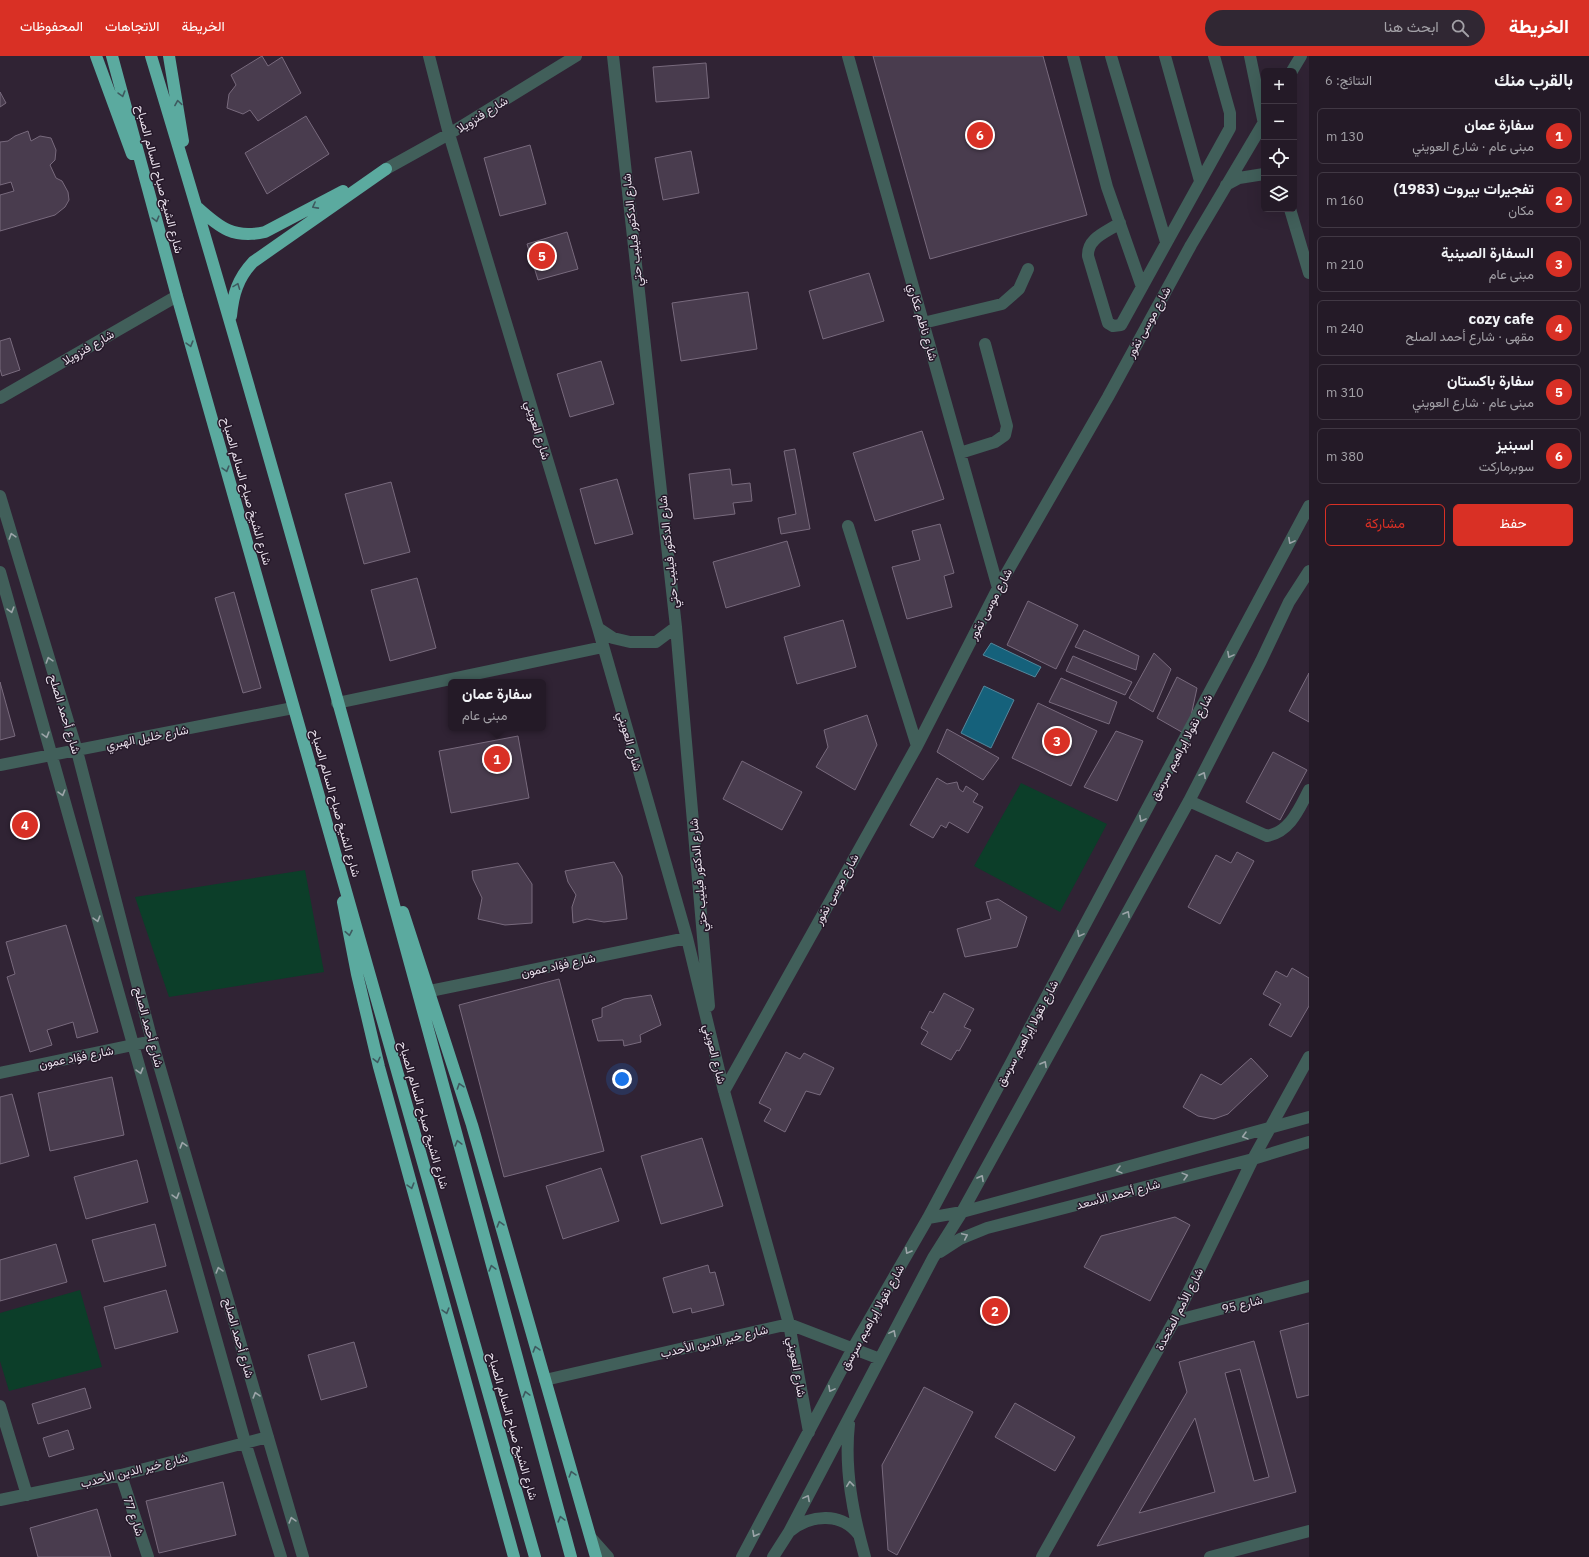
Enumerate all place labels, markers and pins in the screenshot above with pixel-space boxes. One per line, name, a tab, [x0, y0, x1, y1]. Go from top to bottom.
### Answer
pin: 6	[967, 120, 993, 150]
pin: 5	[529, 241, 555, 271]
pin: 3	[1044, 726, 1070, 756]
pin: 1	[484, 744, 510, 774]
pin: 4	[12, 810, 38, 840]
pin: 2	[982, 1296, 1008, 1326]

